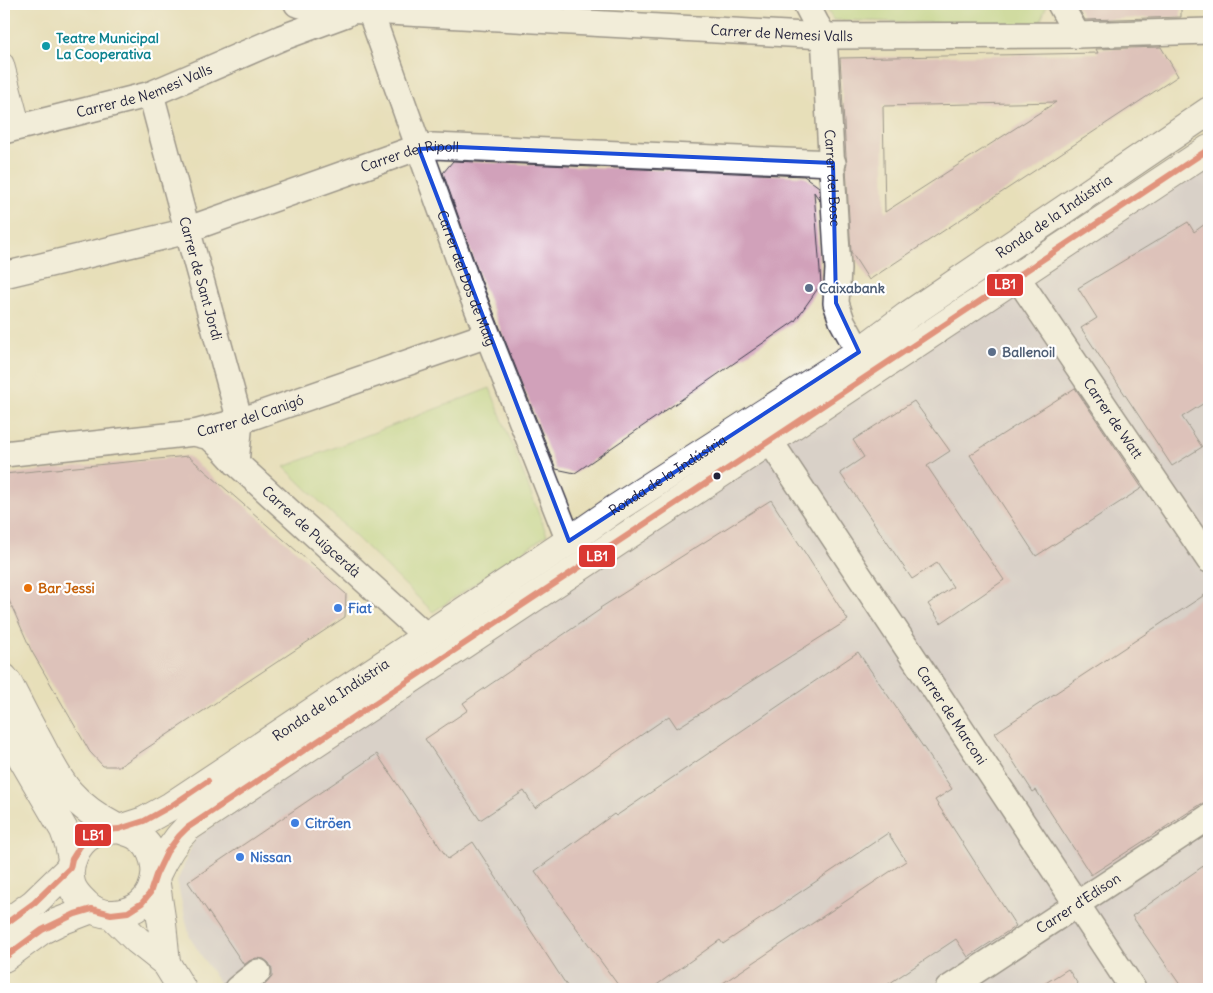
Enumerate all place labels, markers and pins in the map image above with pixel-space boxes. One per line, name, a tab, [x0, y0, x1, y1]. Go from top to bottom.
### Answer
place label: Teatre Municipal La Cooperativa	[56, 29, 159, 63]
marker: Teatre Municipal La Cooperativa	[40, 40, 52, 52]
place label: Caixabank	[819, 279, 885, 297]
marker: Caixabank	[803, 282, 815, 294]
place label: Ballenoil	[1002, 343, 1055, 361]
marker: Ballenoil	[986, 346, 998, 358]
unlabelled marker	[712, 471, 722, 481]
place label: Bar Jessi	[38, 579, 95, 597]
marker: Bar Jessi	[22, 582, 34, 594]
place label: Fiat	[348, 599, 372, 617]
marker: Fiat	[332, 602, 344, 614]
place label: Citröen	[305, 814, 351, 832]
marker: Citröen	[289, 817, 301, 829]
place label: Nissan	[250, 848, 292, 866]
marker: Nissan	[234, 851, 246, 863]

